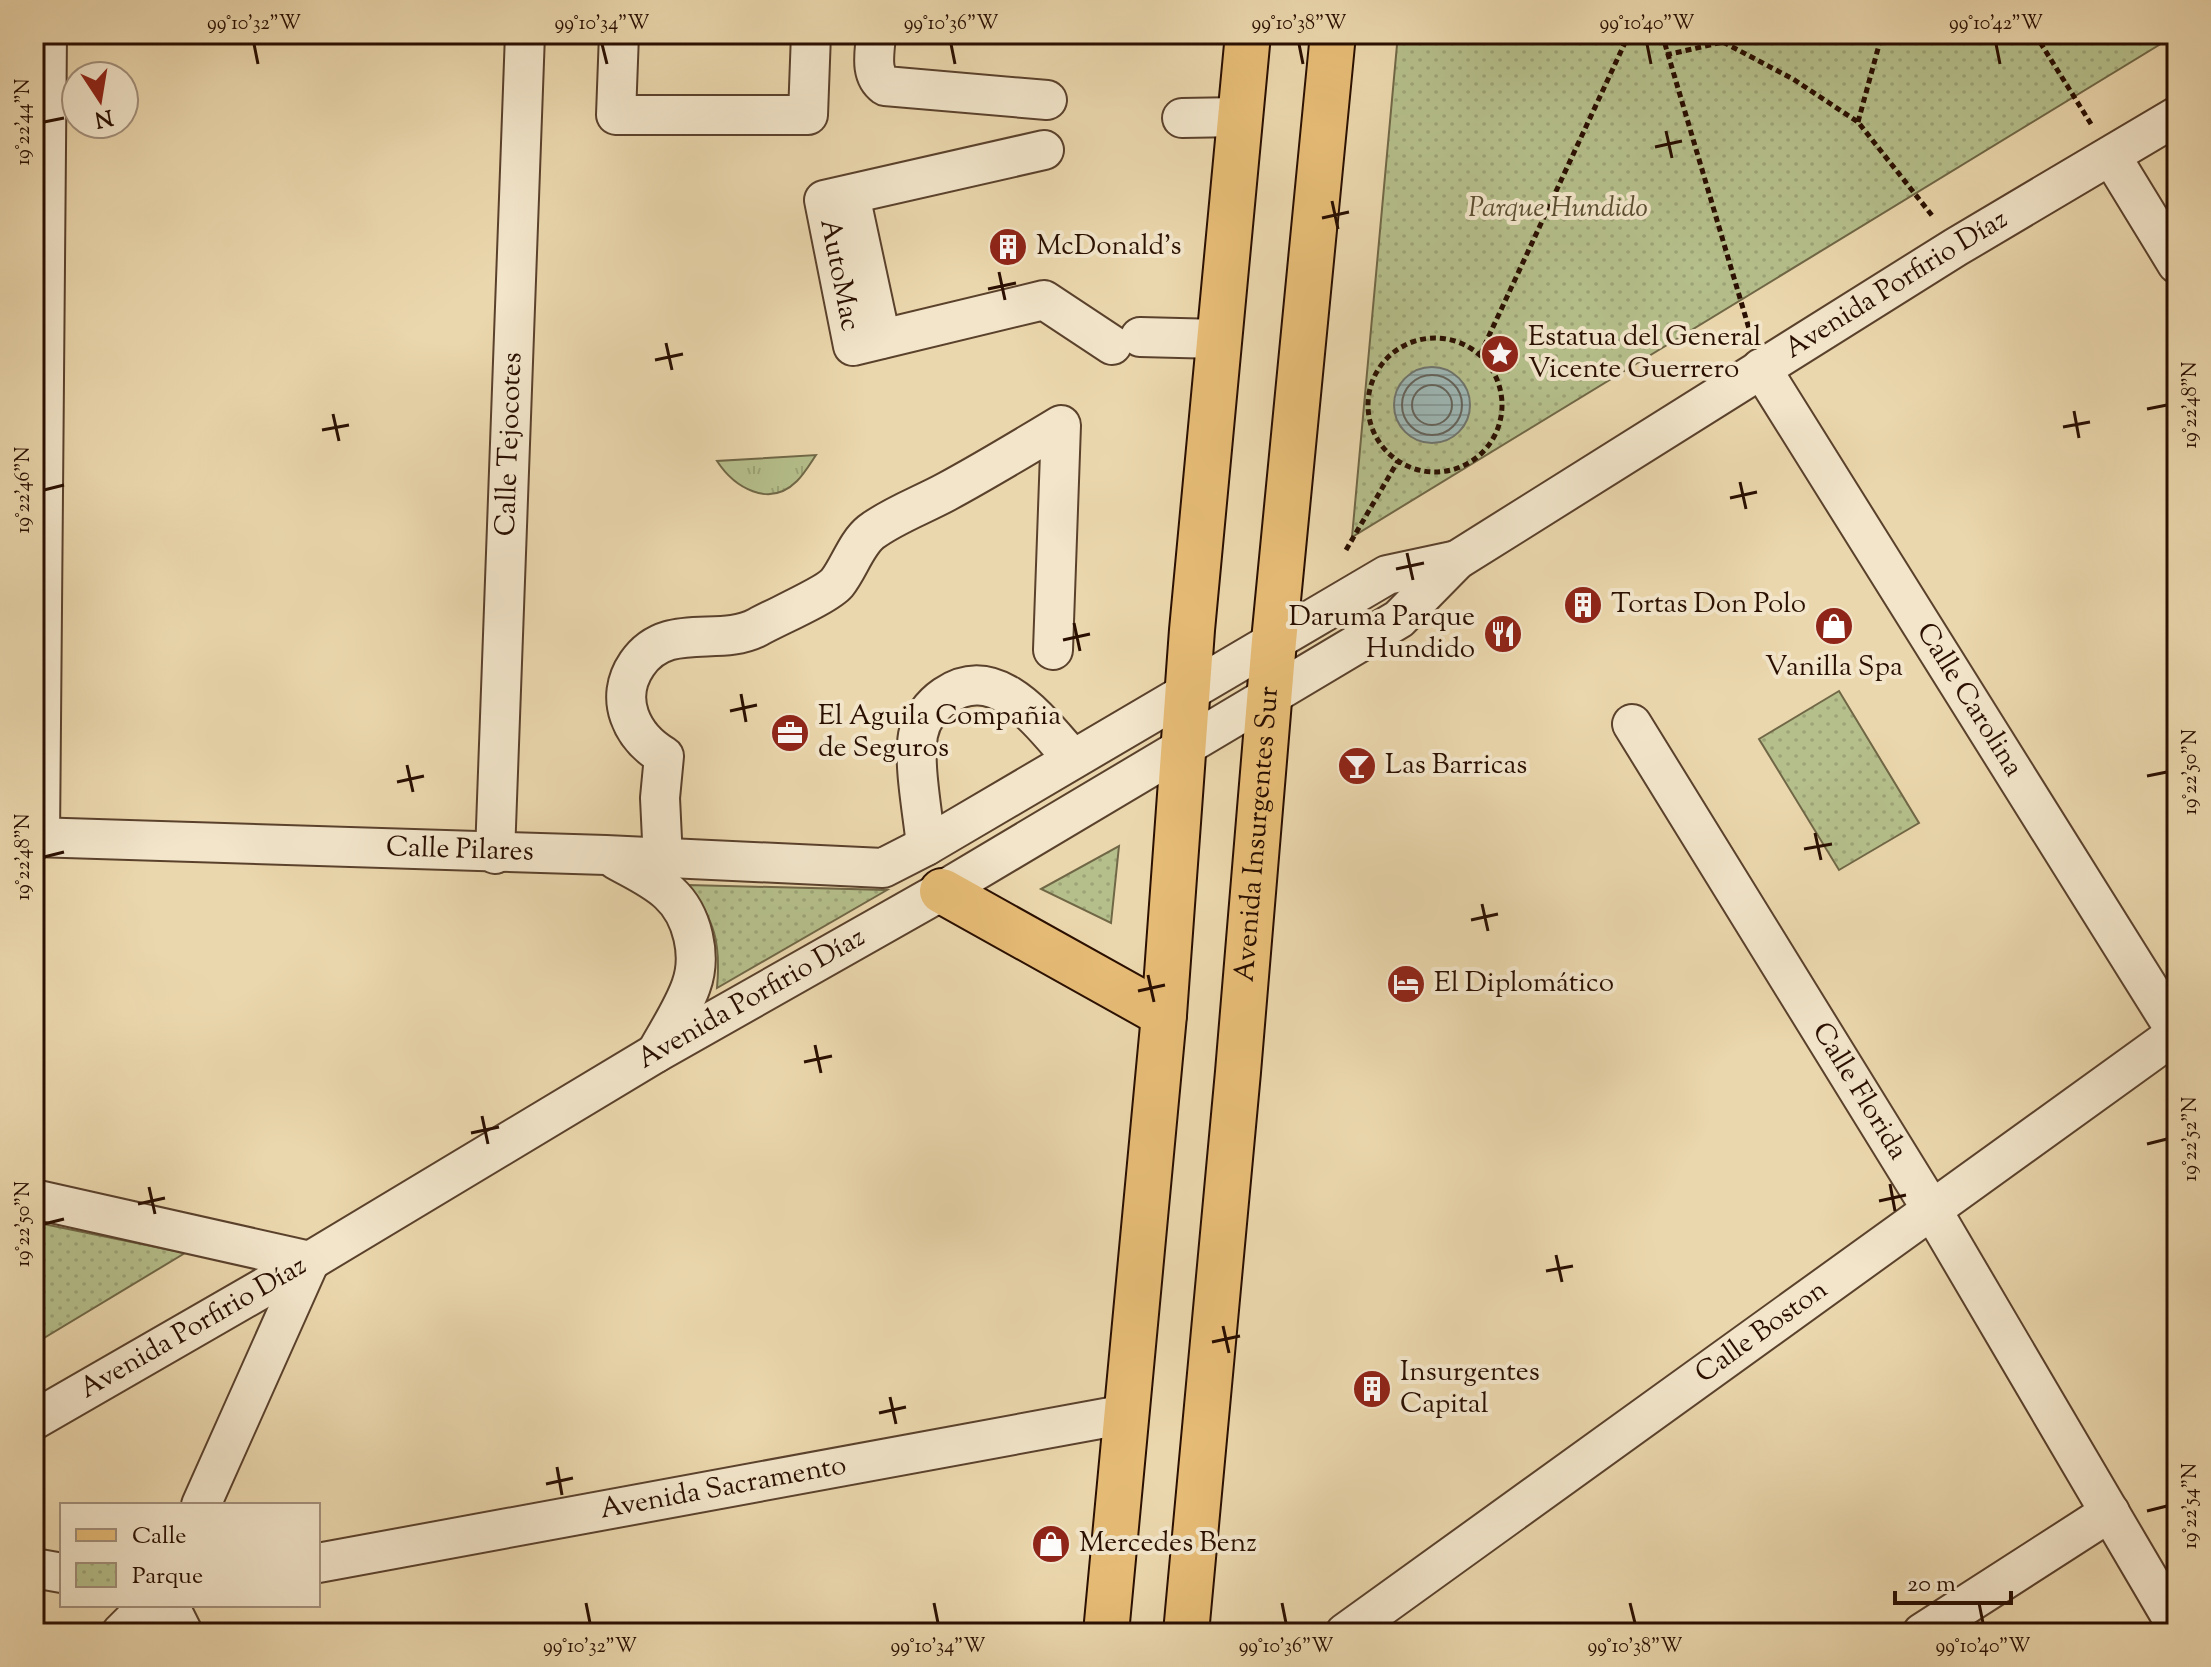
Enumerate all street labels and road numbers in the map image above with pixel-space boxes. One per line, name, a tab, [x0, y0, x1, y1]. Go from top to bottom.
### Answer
street label: Avenida Porfirio Díaz	[1777, 200, 2016, 369]
street label: AutoMac	[808, 215, 870, 334]
street label: Calle Tejocotes	[487, 351, 533, 537]
street label: Calle Carolina	[1905, 615, 2032, 785]
street label: Avenida Insurgentes Sur	[1226, 684, 1290, 984]
street label: Calle Pilares	[385, 828, 534, 873]
street label: Avenida Porfirio Díaz	[630, 918, 873, 1080]
street label: Calle Florida	[1801, 1015, 1917, 1168]
street label: Avenida Porfirio Díaz	[72, 1247, 314, 1409]
street label: Calle Boston	[1687, 1271, 1836, 1394]
street label: Avenida Sacramento	[597, 1446, 850, 1531]

